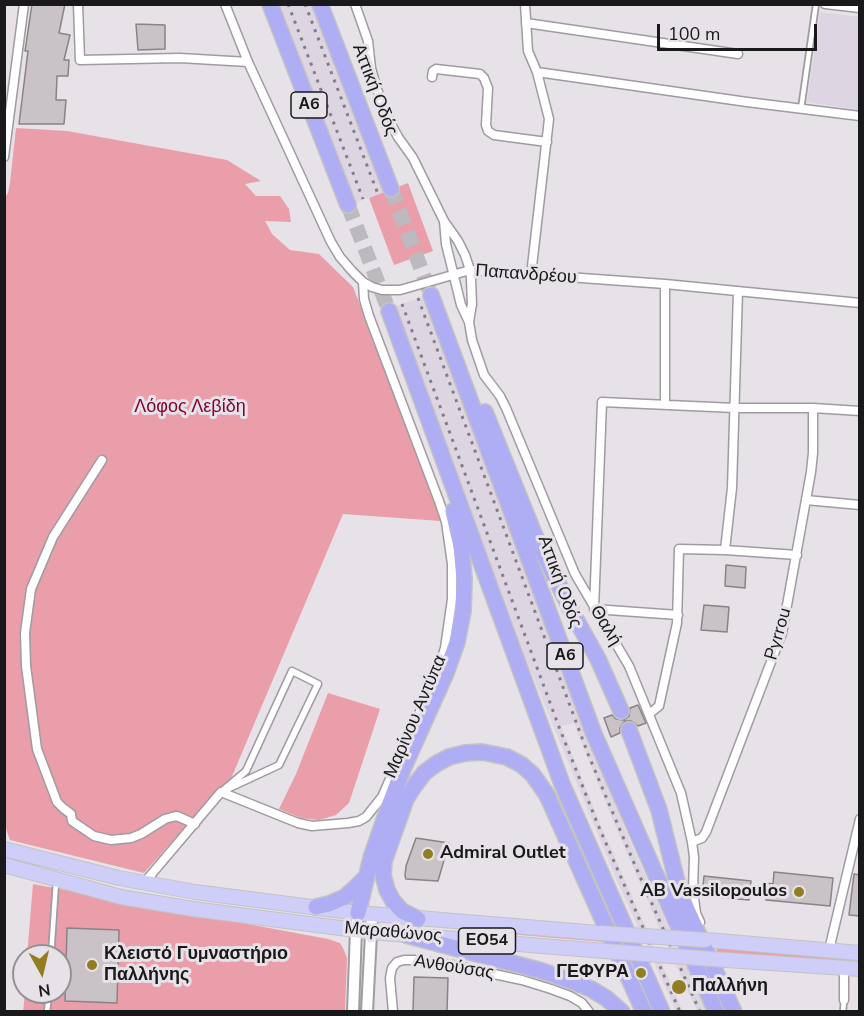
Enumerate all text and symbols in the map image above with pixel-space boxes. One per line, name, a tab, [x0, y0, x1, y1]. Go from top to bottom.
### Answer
scale bar	[660, 12, 820, 50]
text: 100 m	[668, 22, 720, 46]
street label: Αττική Οδός	[347, 41, 401, 139]
road number: Α6	[291, 92, 327, 118]
street label: Παπανδρέου	[475, 261, 577, 289]
park label: Λόφος Λεβίδη	[134, 397, 246, 419]
street label: Αττική Οδός	[532, 533, 586, 631]
street label: Θαλή	[585, 602, 625, 650]
street label: Pyrrou	[761, 605, 797, 663]
road number: Α6	[547, 643, 583, 669]
street label: Μαρίνου Αντύπα	[380, 652, 452, 782]
place label: Admiral Outlet	[440, 843, 566, 865]
marker: Admiral Outlet	[421, 847, 435, 861]
place label: AB Vassilopoulos	[640, 881, 787, 903]
marker: AB Vassilopoulos	[792, 885, 806, 899]
street label: Μαραθώνος	[343, 918, 443, 948]
road number: ΕΟ54	[458, 928, 516, 954]
north arrow	[12, 944, 72, 1004]
place label: Κλειστό Γυμναστήριο Παλλήνης	[104, 944, 288, 986]
street label: Ανθούσας	[412, 951, 496, 985]
marker: Κλειστό Γυμναστήριο Παλλήνης	[85, 958, 99, 972]
place label: ΓΕΦΥΡΑ	[556, 962, 629, 984]
marker: ΓΕΦΥΡΑ	[634, 966, 648, 980]
place label: Παλλήνη	[692, 976, 768, 998]
text: N	[37, 978, 52, 1002]
marker: Παλλήνη	[670, 978, 688, 996]

